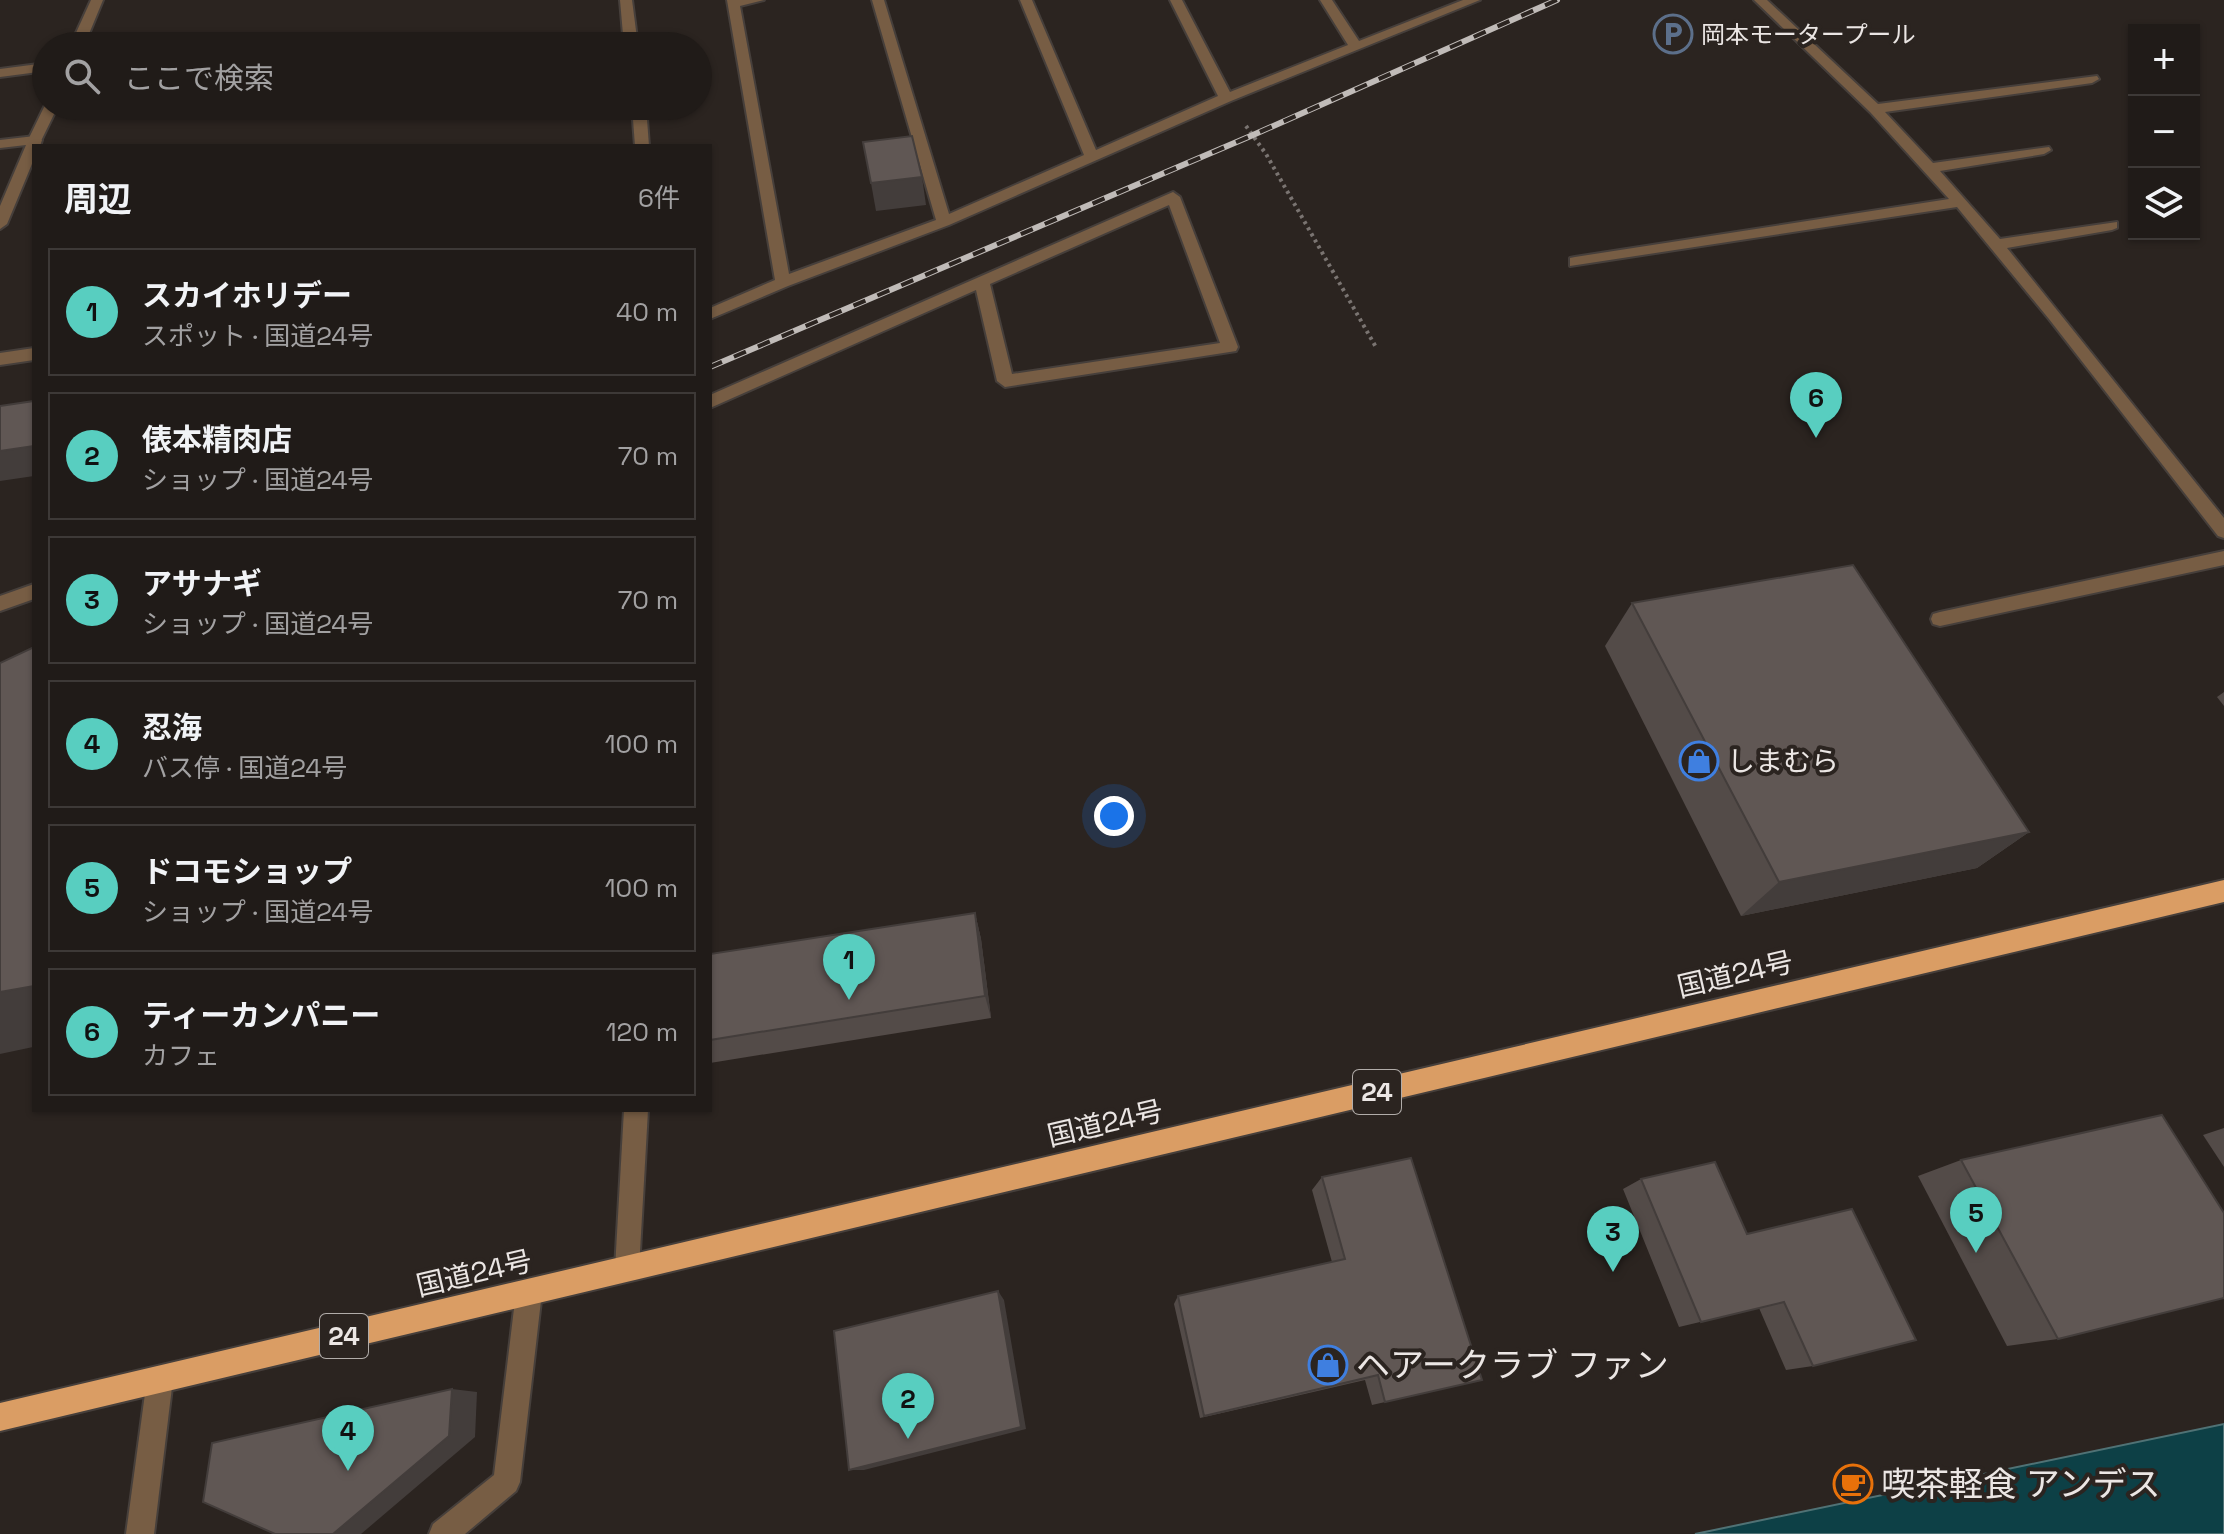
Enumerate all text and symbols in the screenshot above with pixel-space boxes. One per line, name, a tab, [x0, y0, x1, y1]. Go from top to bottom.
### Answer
parking icon: 岡本モータープール	[1652, 13, 1694, 55]
place label: 岡本モータープール	[1701, 19, 1916, 50]
map controls	[2128, 24, 2200, 240]
button: +	[2128, 24, 2200, 96]
search box	[32, 32, 712, 120]
icon: search	[60, 54, 104, 98]
text: ここで検索	[124, 59, 274, 98]
button: −	[2128, 96, 2200, 168]
button: layers	[2128, 168, 2200, 240]
text: 周辺	[64, 178, 132, 221]
text: 6件	[638, 181, 680, 215]
text: スカイホリデー	[142, 276, 352, 315]
text: 1	[86, 295, 98, 329]
text: 40 m	[616, 295, 678, 329]
text: スポット · 国道24号	[142, 319, 373, 353]
pin: 6	[1790, 372, 1842, 438]
text: 俵本精肉店	[142, 420, 292, 459]
text: 2	[84, 439, 100, 473]
text: 70 m	[618, 439, 678, 473]
text: ショップ · 国道24号	[142, 463, 373, 497]
text: アサナギ	[142, 564, 262, 603]
text: 3	[84, 583, 100, 617]
text: 70 m	[618, 583, 678, 617]
text: ショップ · 国道24号	[142, 607, 373, 641]
text: 忍海	[142, 708, 202, 747]
text: 4	[84, 727, 100, 761]
text: 100 m	[605, 727, 678, 761]
shop icon: しまむら	[1678, 740, 1720, 782]
place label: しまむら	[1727, 743, 1839, 779]
text: バス停 · 国道24号	[142, 751, 347, 785]
your location	[1094, 796, 1134, 836]
text: ドコモショップ	[142, 852, 352, 891]
text: 5	[84, 871, 100, 905]
text: 100 m	[605, 871, 678, 905]
text: ショップ · 国道24号	[142, 895, 373, 929]
pin: 1	[823, 934, 875, 1000]
street label: 国道24号	[1674, 943, 1796, 1005]
text: ティーカンパニー	[142, 996, 380, 1035]
text: 6	[84, 1015, 100, 1049]
text: 120 m	[606, 1015, 678, 1049]
text: カフェ	[142, 1039, 220, 1073]
road number: 24	[1353, 1070, 1401, 1114]
street label: 国道24号	[1044, 1092, 1166, 1154]
pin: 5	[1950, 1187, 2002, 1253]
pin: 3	[1587, 1206, 1639, 1272]
street label: 国道24号	[413, 1242, 535, 1304]
road number: 24	[320, 1314, 368, 1358]
shop icon: ヘアークラブ ファン	[1307, 1344, 1349, 1386]
place label: ヘアークラブ ファン	[1356, 1344, 1669, 1387]
pin: 2	[882, 1373, 934, 1439]
pin: 4	[322, 1405, 374, 1471]
cafe icon: 喫茶軽食 アンデス	[1832, 1463, 1874, 1505]
place label: 喫茶軽食 アンデス	[1881, 1463, 2160, 1506]

